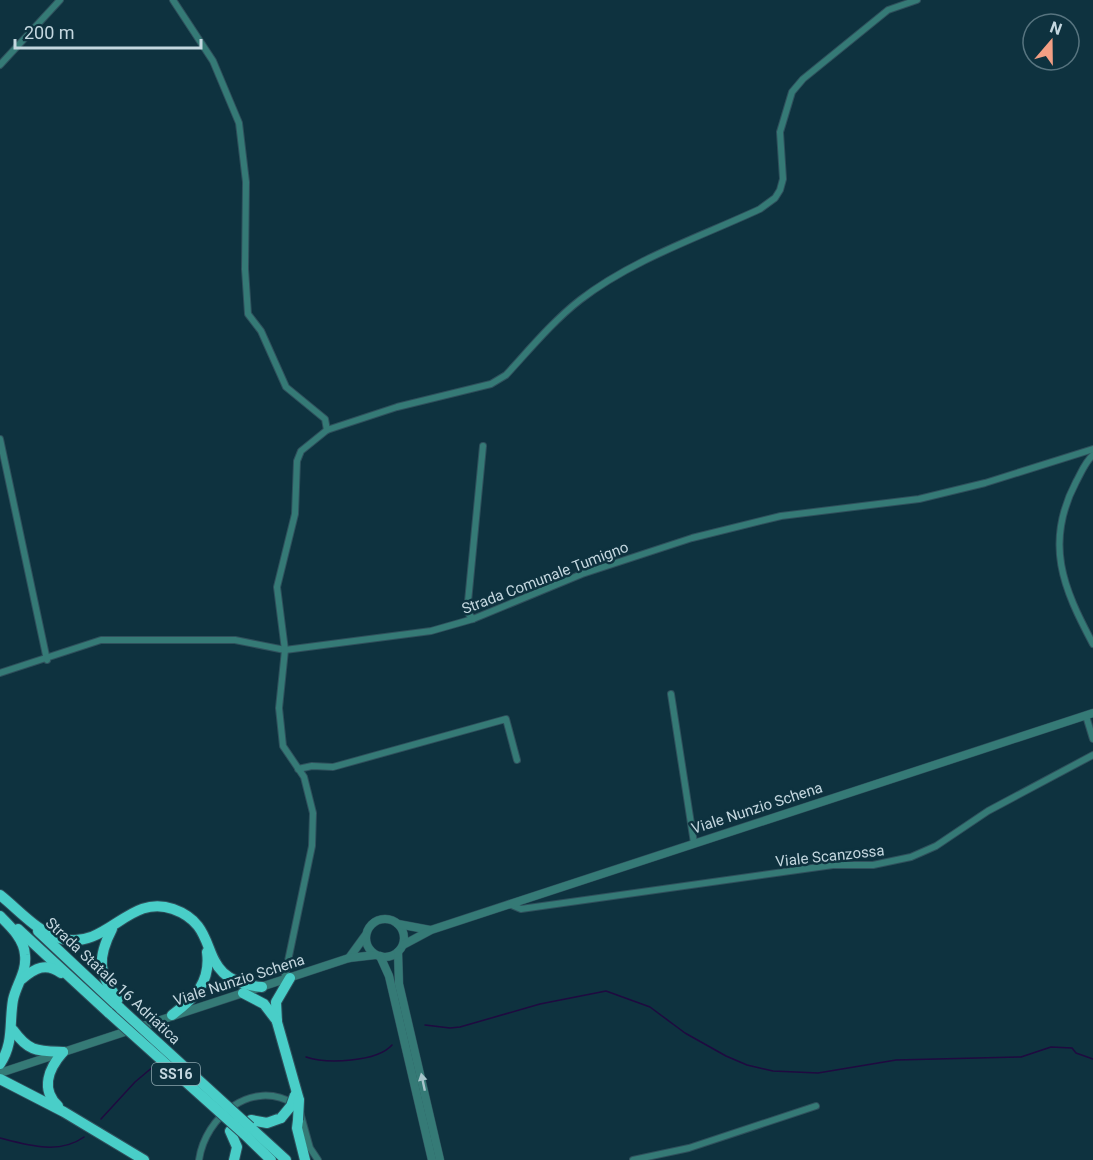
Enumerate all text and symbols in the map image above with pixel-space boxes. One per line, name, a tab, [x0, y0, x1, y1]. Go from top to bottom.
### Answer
scale bar	[15, 12, 201, 50]
north arrow	[1021, 12, 1081, 72]
text: N	[1047, 18, 1065, 39]
text: 200 m	[24, 22, 75, 43]
street label: Strada Comunale Tumigno	[459, 538, 631, 618]
street label: Viale Nunzio Schena	[689, 778, 825, 838]
street label: Viale Scanzossa	[775, 841, 885, 871]
street label: Strada Statale 16 Adriatica	[42, 914, 184, 1048]
street label: Viale Nunzio Schena	[171, 950, 307, 1010]
road number: SS16	[152, 1063, 200, 1085]
one-way arrow	[418, 1072, 427, 1091]

